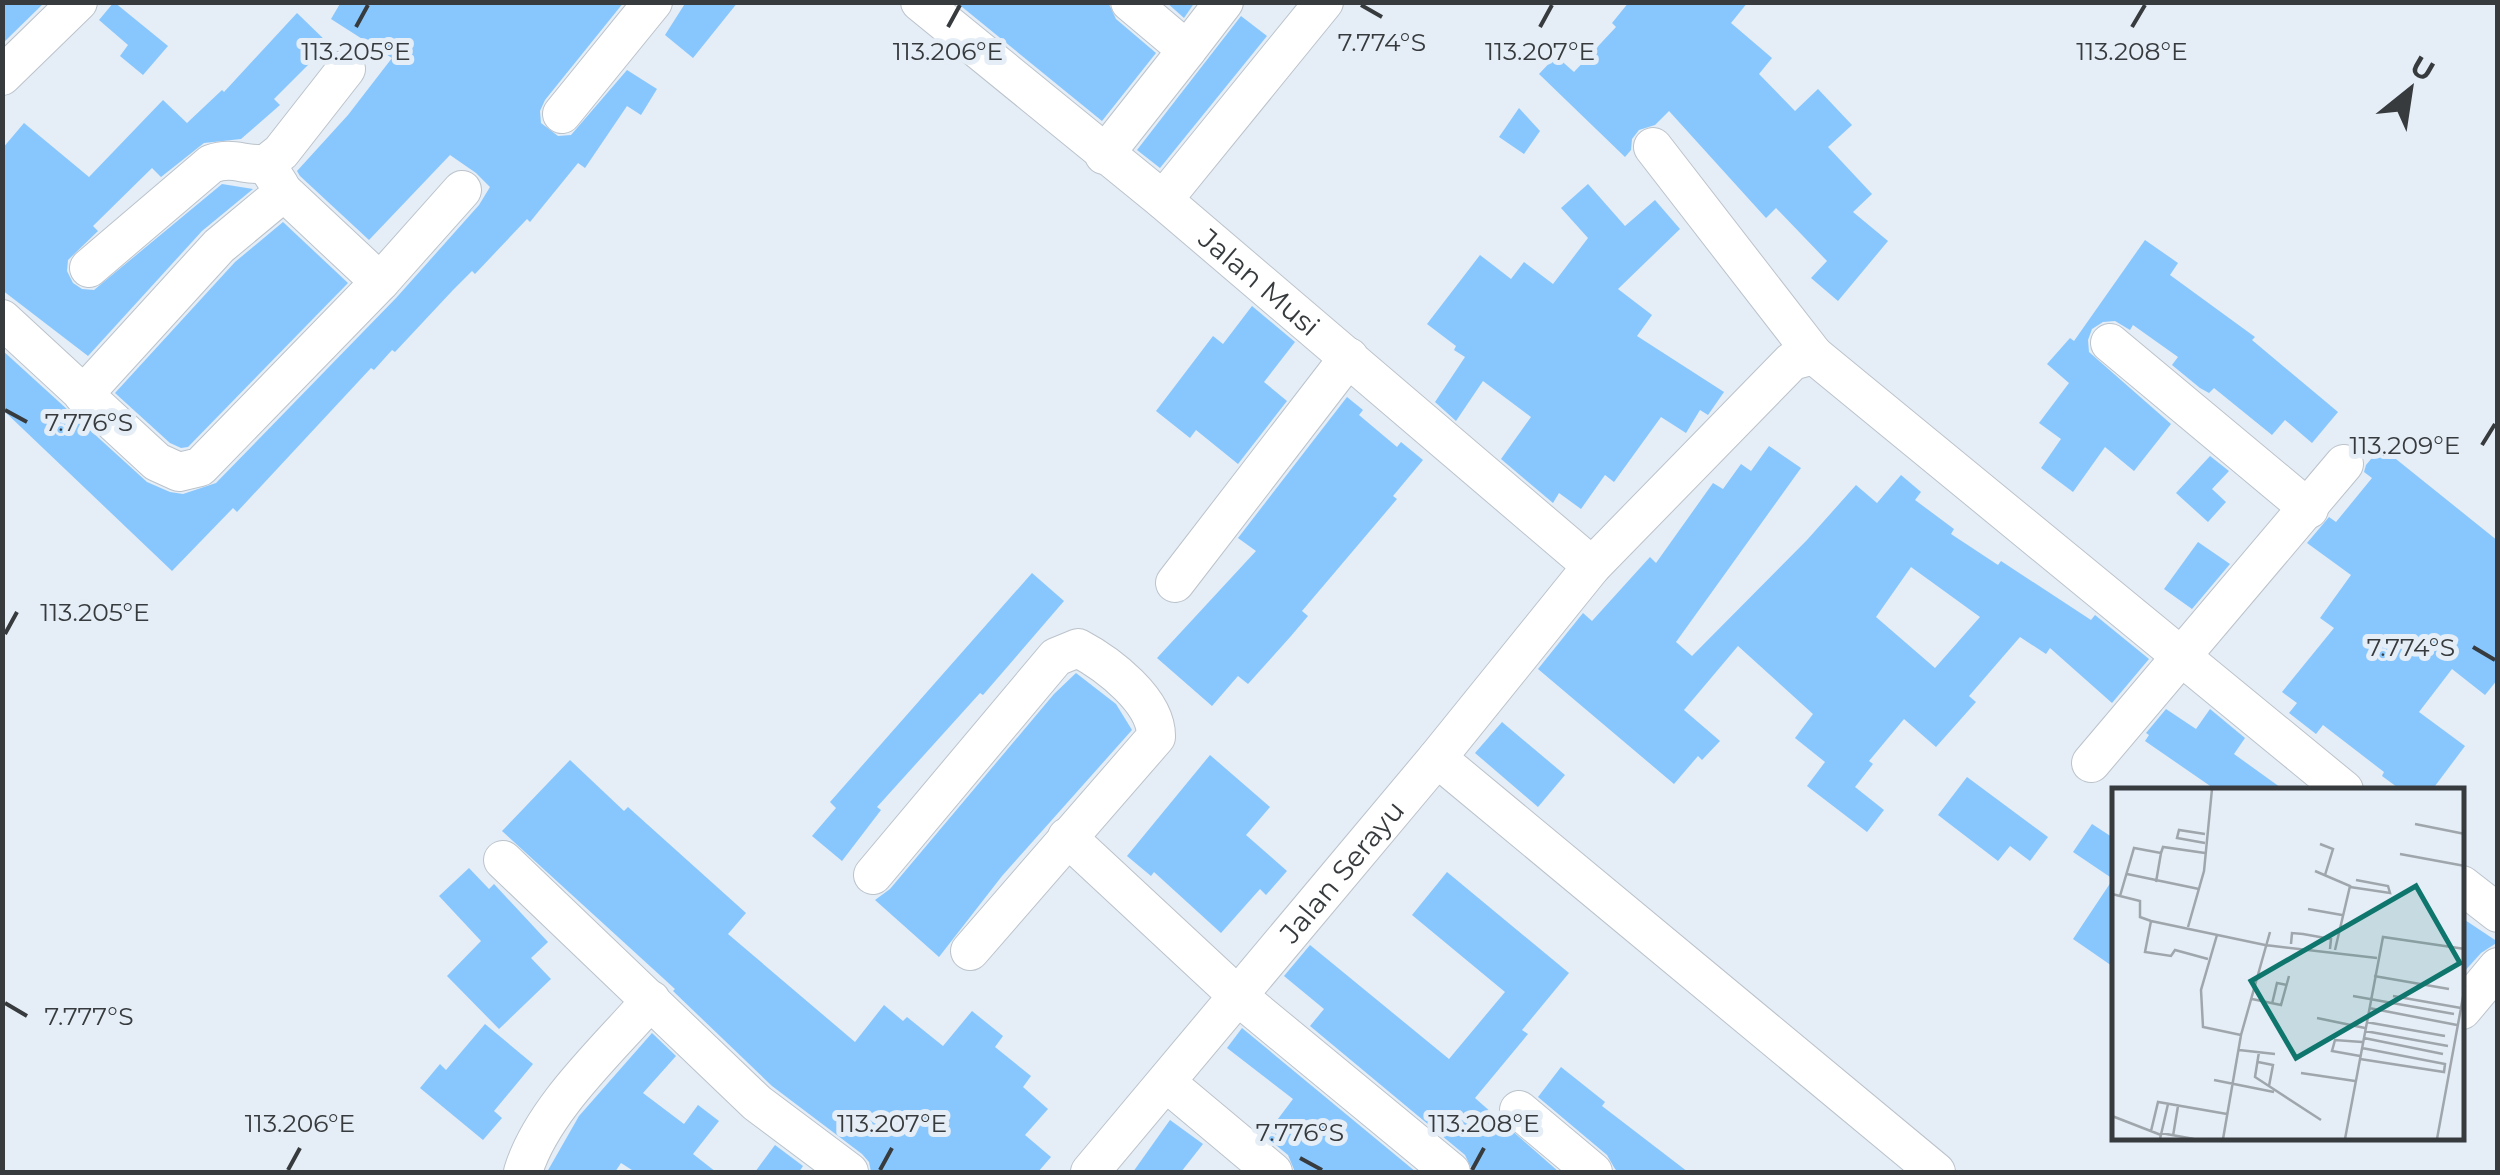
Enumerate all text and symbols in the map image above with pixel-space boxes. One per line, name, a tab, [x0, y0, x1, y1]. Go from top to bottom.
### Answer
text: 7.774°S	[1338, 27, 1426, 57]
text: 113.205°E	[301, 36, 411, 66]
text: 113.206°E	[893, 36, 1003, 66]
text: 113.207°E	[1485, 36, 1595, 66]
text: 113.208°E	[2076, 36, 2188, 66]
north arrow	[2360, 40, 2460, 140]
text: U	[2404, 48, 2441, 89]
street label: Jalan Musi	[1191, 221, 1326, 343]
text: 7.776°S	[45, 407, 133, 437]
text: 113.209°E	[2350, 430, 2460, 460]
text: 113.205°E	[40, 597, 150, 627]
text: 7.774°S	[2367, 632, 2455, 662]
inset map	[2112, 788, 2465, 1140]
street label: Jalan Serayu	[1272, 794, 1411, 950]
text: 7.777°S	[44, 1001, 134, 1031]
text: 113.206°E	[245, 1108, 355, 1138]
text: 113.207°E	[837, 1108, 947, 1138]
text: 113.208°E	[1428, 1108, 1540, 1138]
text: 7.776°S	[1256, 1117, 1344, 1147]

